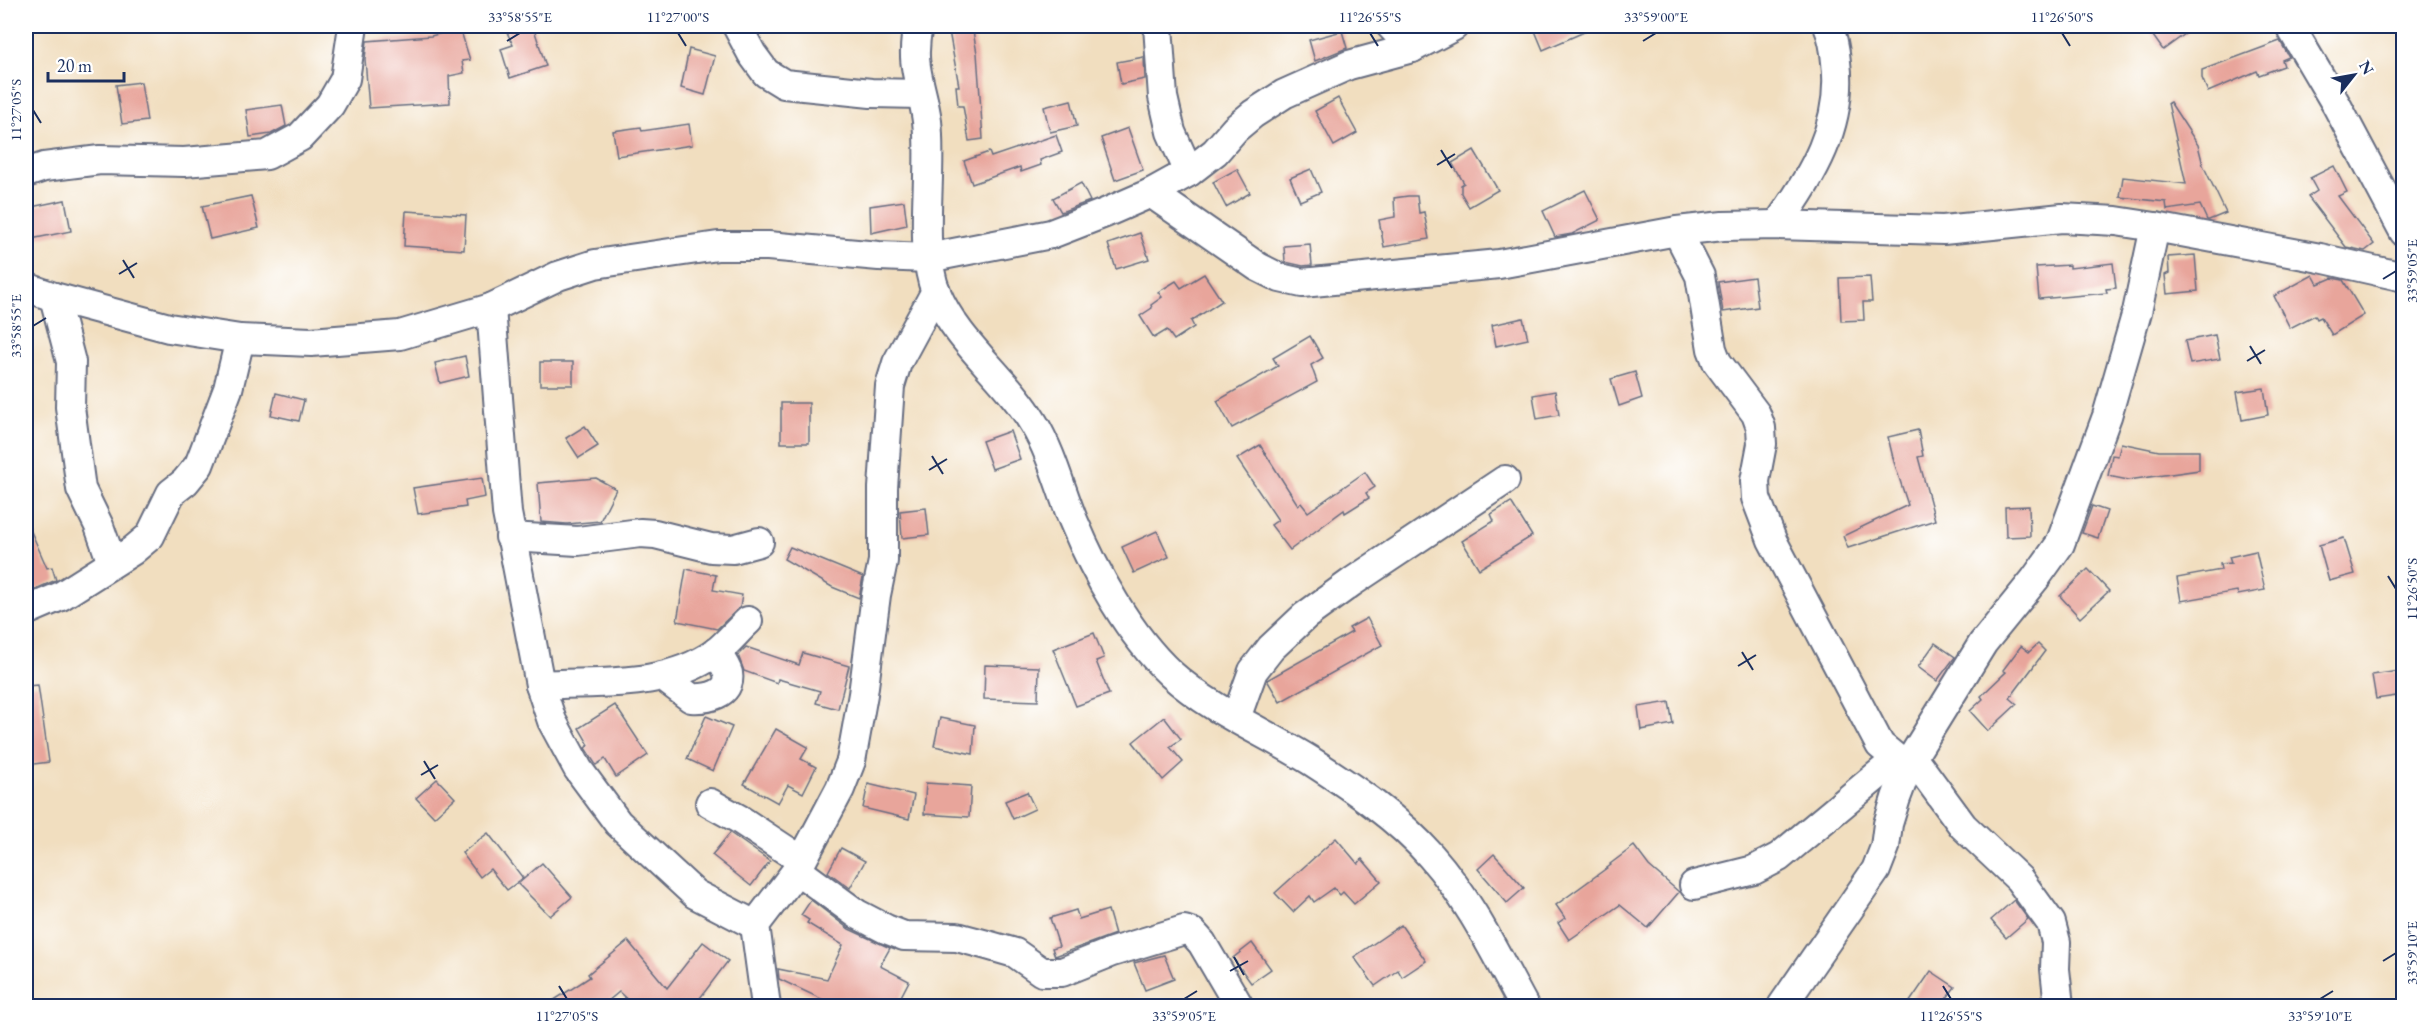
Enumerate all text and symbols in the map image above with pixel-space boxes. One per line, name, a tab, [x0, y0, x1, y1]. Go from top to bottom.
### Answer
text: 33°58'55"E	[488, 7, 553, 26]
text: 11°27'00"S	[647, 7, 709, 26]
text: 11°26'55"S	[1339, 7, 1401, 26]
text: 33°59'00"E	[1624, 7, 1689, 26]
text: 11°26'50"S	[2031, 7, 2093, 26]
scale bar	[48, 45, 124, 83]
north arrow	[2324, 45, 2384, 105]
text: 20 m	[57, 54, 92, 77]
text: N	[2354, 57, 2379, 79]
text: 11°27'05"S	[6, 79, 25, 141]
text: 33°59'05"E	[2402, 238, 2421, 303]
text: 33°58'55"E	[6, 293, 25, 358]
text: 11°26'50"S	[2402, 558, 2421, 620]
text: 33°59'10"E	[2402, 920, 2421, 985]
text: 11°27'05"S	[536, 1006, 598, 1025]
text: 33°59'05"E	[1152, 1006, 1217, 1025]
text: 11°26'55"S	[1920, 1006, 1982, 1025]
text: 33°59'10"E	[2288, 1006, 2353, 1025]

